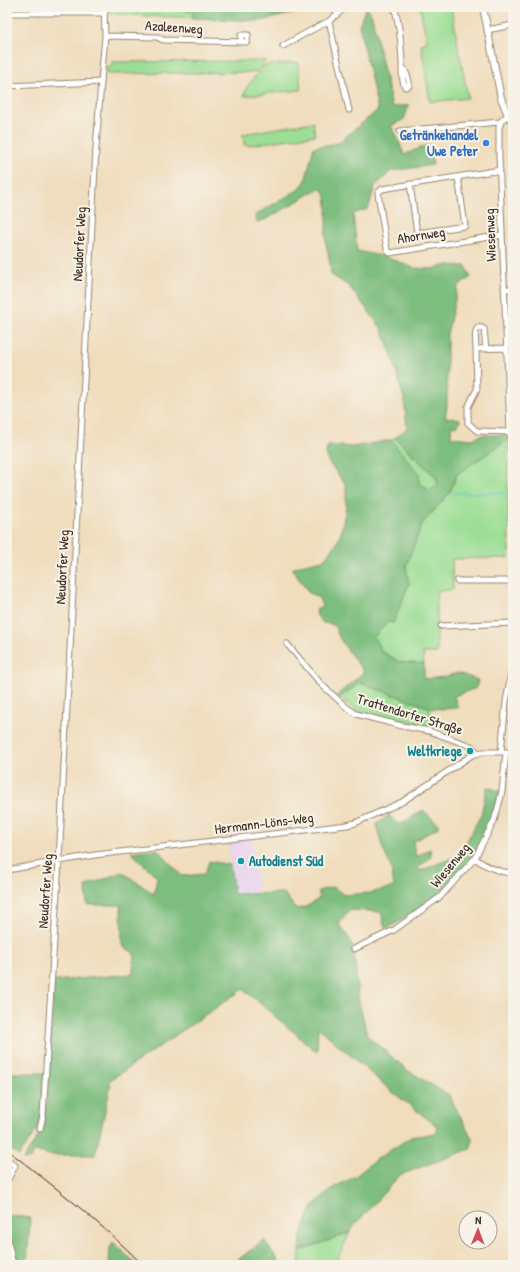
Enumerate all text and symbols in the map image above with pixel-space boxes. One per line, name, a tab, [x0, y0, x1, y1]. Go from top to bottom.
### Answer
street label: Azaleenweg	[144, 15, 204, 39]
place label: Getränkehandel Uwe Peter	[400, 125, 479, 160]
marker: Getränkehandel Uwe Peter	[481, 138, 491, 148]
street label: Neudorfer Weg	[67, 206, 91, 282]
street label: Wiesenweg	[479, 208, 501, 262]
street label: Ahornweg	[396, 221, 446, 249]
street label: Neudorfer Weg	[50, 529, 74, 605]
street label: Trattendorfer Straße	[355, 688, 466, 740]
place label: Weltkriege	[408, 741, 462, 762]
marker: Weltkriege	[465, 746, 475, 756]
street label: Hermann-Löns-Weg	[213, 807, 315, 839]
street label: Wiesenweg	[425, 838, 475, 892]
place label: Autodienst Süd	[249, 851, 324, 870]
street label: Neudorfer Weg	[32, 853, 58, 929]
marker: Autodienst Süd	[236, 856, 246, 866]
north arrow	[458, 1210, 498, 1250]
text: N	[475, 1213, 481, 1227]

